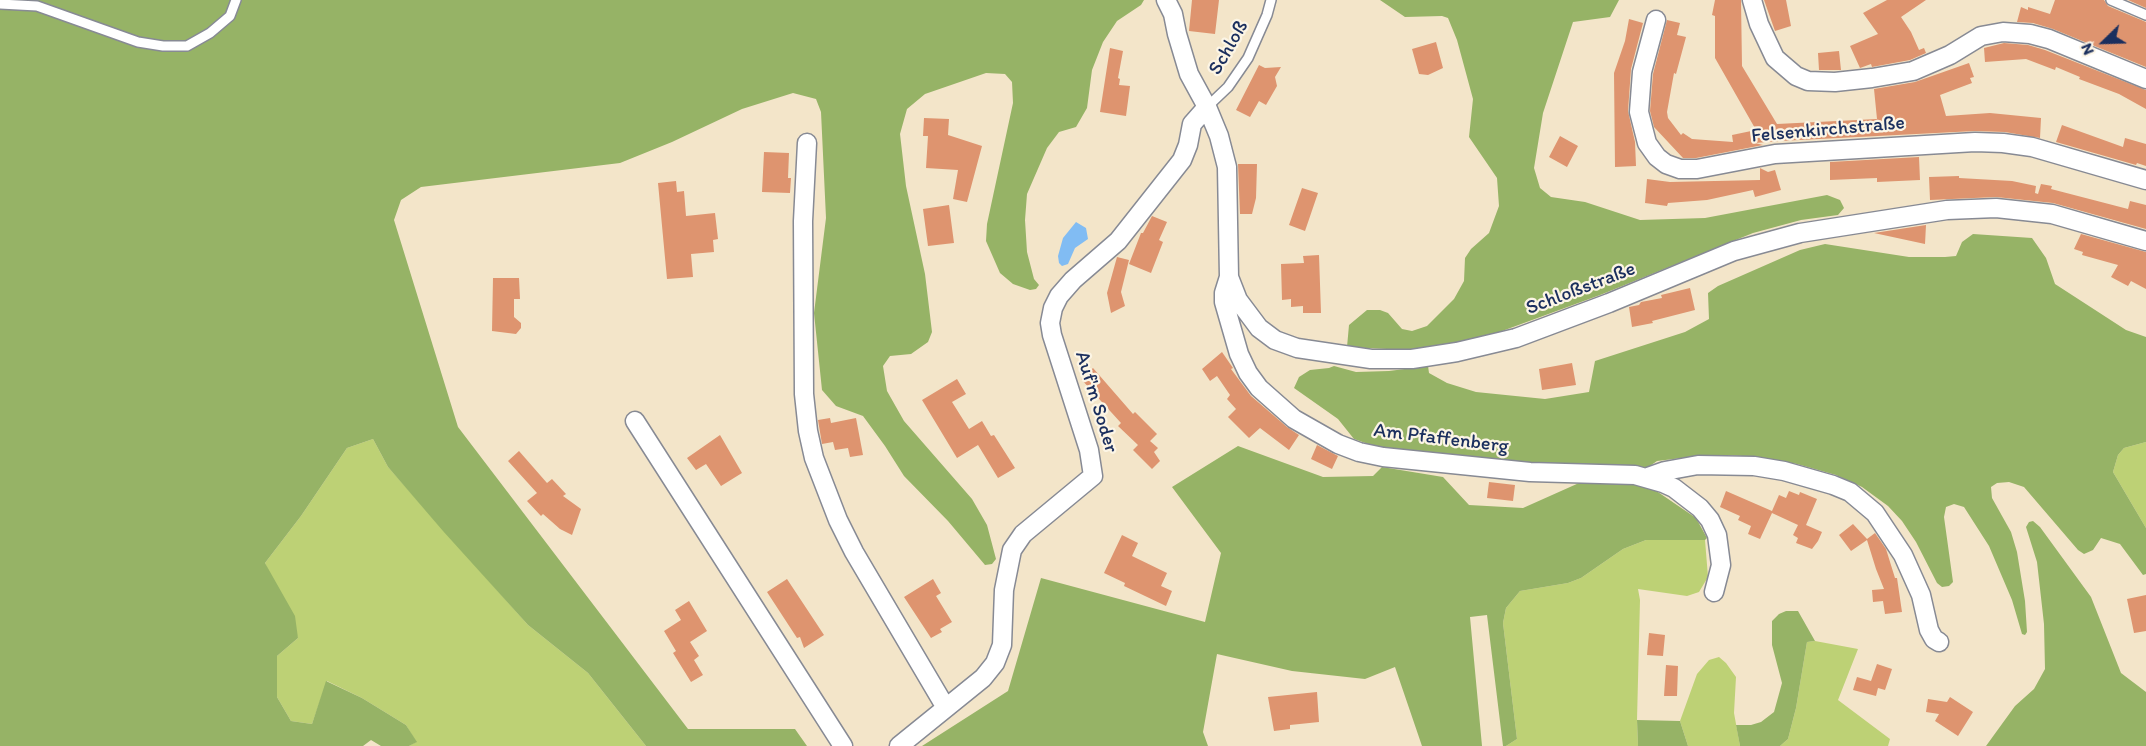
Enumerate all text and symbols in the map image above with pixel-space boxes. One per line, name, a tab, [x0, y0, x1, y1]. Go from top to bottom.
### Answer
north arrow	[2074, 12, 2134, 72]
street label: Schloß	[1204, 16, 1254, 80]
text: N	[2076, 41, 2098, 58]
street label: Felsenkirchstraße	[1750, 111, 1906, 149]
street label: Schloßstraße	[1523, 257, 1639, 321]
street label: Auf'm Soder	[1069, 348, 1123, 456]
street label: Am Pfaffenberg	[1372, 419, 1510, 459]

